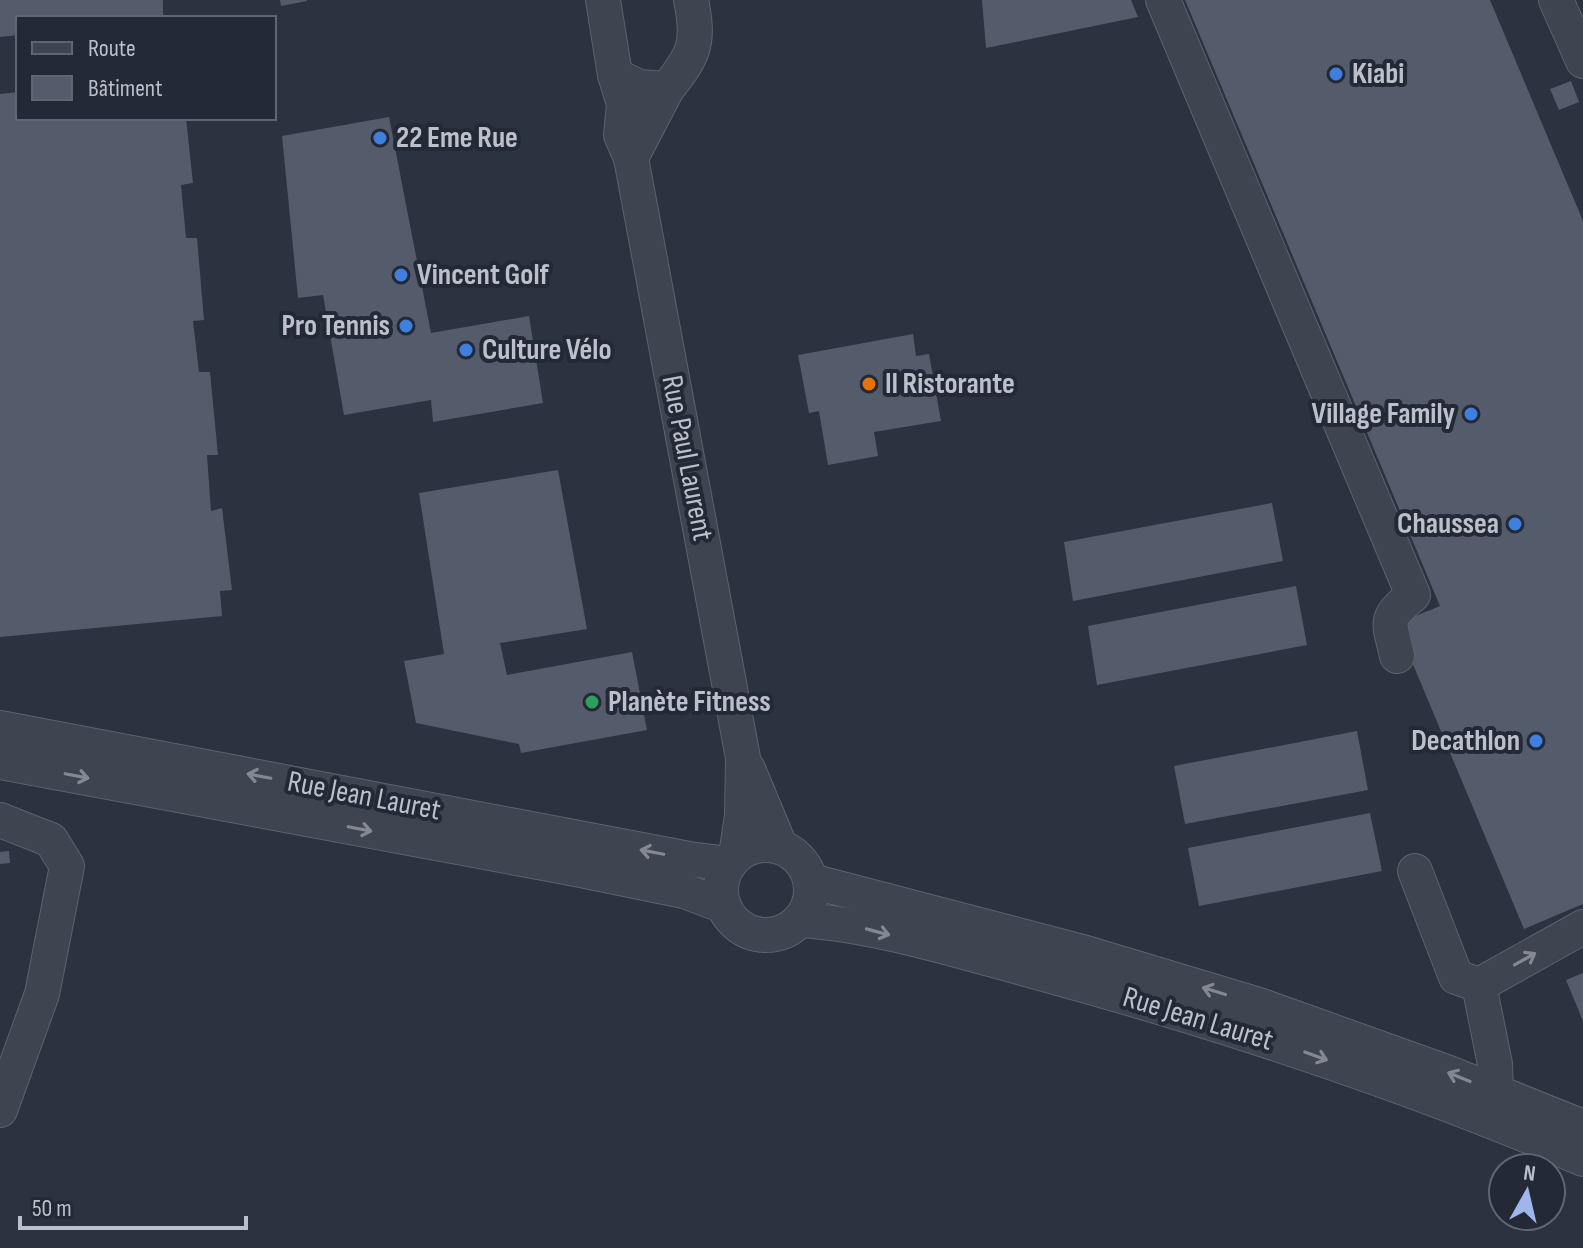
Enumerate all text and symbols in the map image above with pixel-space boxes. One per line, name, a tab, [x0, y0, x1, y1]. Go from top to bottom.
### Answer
legend	[16, 16, 276, 120]
text: Route	[88, 34, 136, 63]
place label: Kiabi	[1352, 56, 1404, 92]
marker: Kiabi	[1327, 65, 1345, 83]
text: Bâtiment	[88, 74, 163, 103]
place label: 22 Eme Rue	[396, 120, 518, 156]
marker: 22 Eme Rue	[371, 129, 389, 147]
place label: Vincent Golf	[417, 257, 550, 293]
marker: Vincent Golf	[392, 266, 410, 284]
place label: Pro Tennis	[281, 308, 390, 344]
marker: Pro Tennis	[397, 317, 415, 335]
place label: Culture Vélo	[482, 332, 612, 368]
marker: Culture Vélo	[457, 341, 475, 359]
place label: Il Ristorante	[885, 366, 1015, 402]
street label: Rue Paul Laurent	[653, 372, 721, 544]
marker: Il Ristorante	[860, 375, 878, 393]
place label: Village Family	[1312, 396, 1456, 432]
marker: Village Family	[1462, 405, 1480, 423]
place label: Chaussea	[1397, 506, 1499, 542]
marker: Chaussea	[1506, 515, 1524, 533]
place label: Planète Fitness	[608, 684, 771, 720]
marker: Planète Fitness	[583, 693, 601, 711]
place label: Decathlon	[1411, 723, 1520, 759]
marker: Decathlon	[1527, 732, 1545, 750]
street label: Rue Jean Lauret	[284, 764, 444, 828]
one-way arrow	[247, 768, 272, 783]
one-way arrow	[63, 770, 89, 785]
one-way arrow	[347, 822, 372, 837]
one-way arrow	[639, 844, 665, 859]
one-way arrow	[864, 925, 890, 940]
one-way arrow	[1513, 951, 1537, 966]
street label: Rue Jean Lauret	[1119, 979, 1277, 1059]
one-way arrow	[1201, 983, 1227, 998]
one-way arrow	[1303, 1050, 1328, 1065]
one-way arrow	[1447, 1069, 1472, 1084]
north arrow	[1487, 1152, 1567, 1232]
text: N	[1522, 1159, 1537, 1188]
scale bar	[20, 1180, 246, 1230]
text: 50 m	[32, 1194, 72, 1223]

